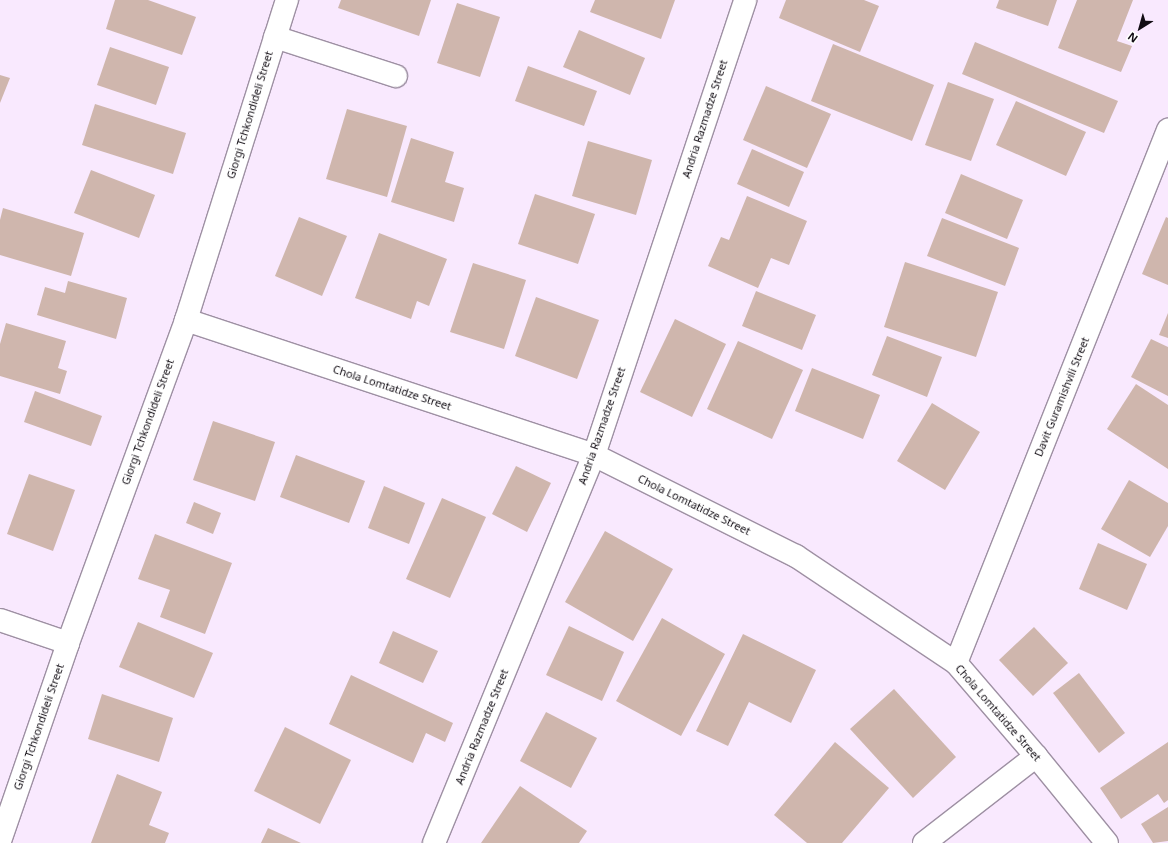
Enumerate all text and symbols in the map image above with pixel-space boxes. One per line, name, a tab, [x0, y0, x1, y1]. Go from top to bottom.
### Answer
north arrow	[1120, 8, 1160, 48]
text: N	[1124, 29, 1141, 47]
street label: Giorgi Tchkondideli Street	[224, 49, 276, 181]
street label: Andria Razmadze Street	[680, 58, 730, 180]
street label: Davit Guramishvili Street	[1032, 335, 1092, 459]
street label: Giorgi Tchkondideli Street	[119, 357, 177, 487]
street label: Chola Lomtatidze Street	[331, 363, 453, 413]
street label: Andria Razmadze Street	[576, 366, 628, 486]
street label: Chola Lomtatidze Street	[636, 472, 752, 538]
street label: Giorgi Tchkondideli Street	[11, 662, 67, 792]
street label: Chola Lomtatidze Street	[952, 662, 1044, 764]
street label: Andria Razmadze Street	[453, 667, 511, 787]

